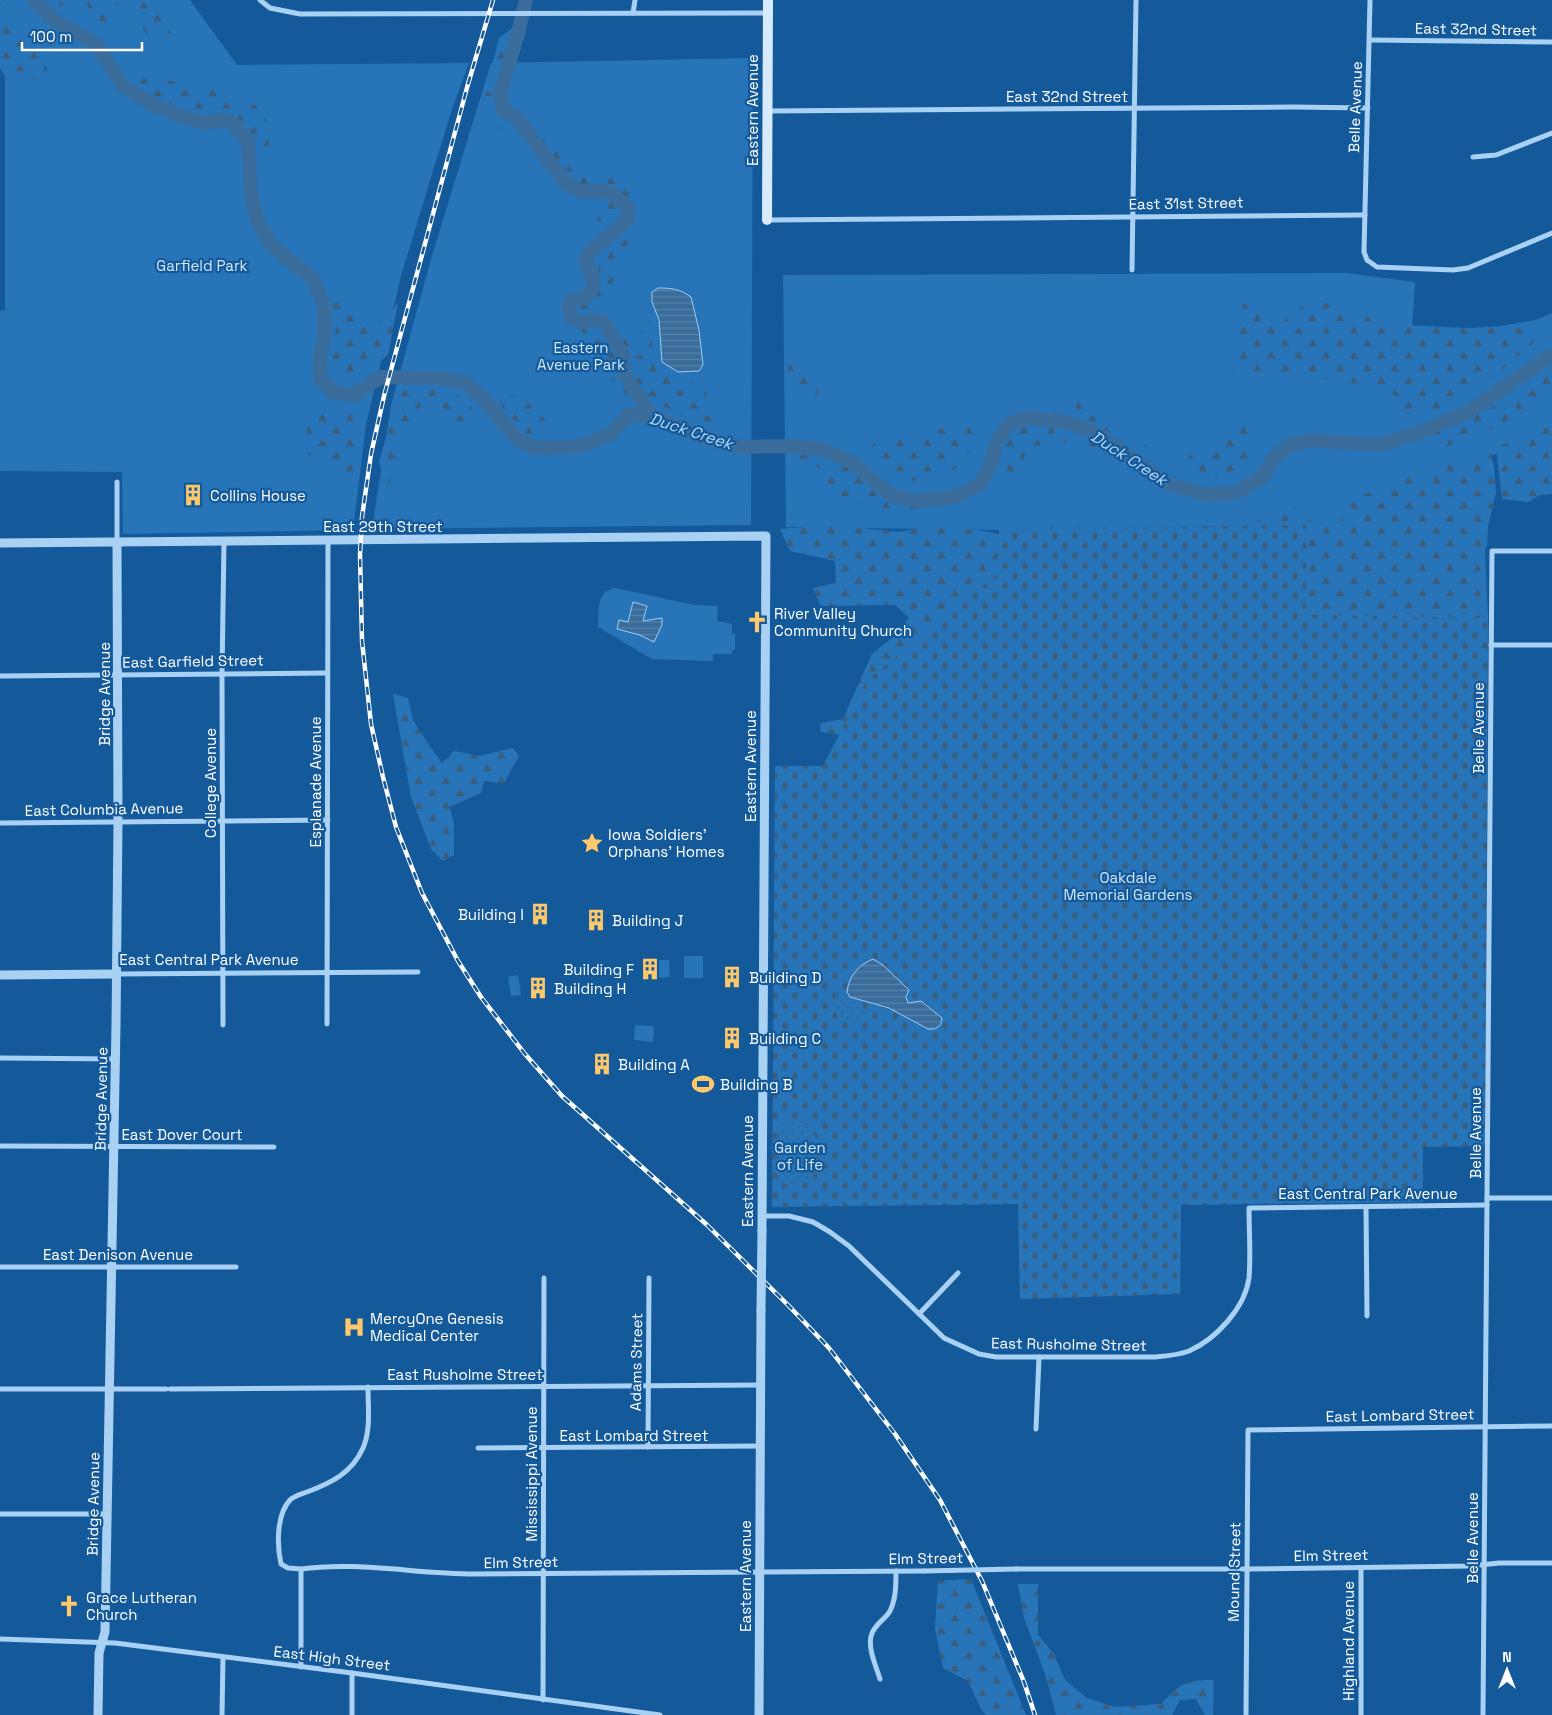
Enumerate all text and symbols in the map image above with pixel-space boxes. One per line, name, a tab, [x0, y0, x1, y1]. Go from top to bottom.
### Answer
street label: East 32nd Street	[1415, 18, 1537, 40]
scale bar	[22, 20, 142, 52]
text: 100 m	[30, 27, 72, 46]
street label: Eastern Avenue	[743, 54, 762, 166]
street label: Belle Avenue	[1344, 61, 1366, 153]
street label: East 32nd Street	[1006, 87, 1128, 106]
street label: East 31st Street	[1128, 192, 1244, 214]
park label: Garfield Park	[156, 256, 248, 275]
park label: Eastern Avenue Park	[537, 338, 625, 374]
water label: Duck Creek	[647, 408, 738, 455]
water label: Duck Creek	[1087, 426, 1173, 492]
building icon: Collins House	[180, 482, 206, 508]
place label: Collins House	[210, 486, 306, 505]
street label: East 29th Street	[323, 517, 443, 536]
place label: River Valley Community Church	[774, 604, 912, 640]
church icon: River Valley Community Church	[744, 609, 770, 635]
street label: Bridge Avenue	[95, 642, 114, 746]
street label: East Garfield Street	[122, 650, 264, 672]
street label: Belle Avenue	[1469, 682, 1488, 774]
street label: Eastern Avenue	[741, 710, 760, 822]
street label: Esplanade Avenue	[306, 716, 325, 848]
street label: College Avenue	[201, 728, 220, 838]
street label: East Columbia Avenue	[24, 798, 184, 820]
place label: Iowa Soldiers' Orphans' Homes	[608, 825, 725, 861]
place icon: Iowa Soldiers' Orphans' Homes	[579, 830, 605, 856]
park label: Oakdale Memorial Gardens	[1063, 868, 1193, 904]
building icon: Building I	[527, 901, 553, 927]
place label: Building I	[458, 905, 524, 924]
building icon: Building J	[583, 907, 609, 933]
place label: Building J	[612, 911, 683, 930]
street label: East Central Park Avenue	[119, 950, 299, 969]
building icon: Building F	[637, 956, 663, 982]
place label: Building F	[563, 960, 634, 979]
building icon: Building D	[719, 964, 745, 990]
place label: Building D	[749, 968, 821, 987]
building icon: Building H	[525, 975, 551, 1001]
place label: Building H	[554, 979, 626, 998]
building icon: Building C	[719, 1025, 745, 1051]
place label: Building C	[749, 1029, 821, 1048]
street label: Bridge Avenue	[91, 1047, 111, 1151]
building icon: Building A	[589, 1051, 615, 1077]
place label: Building A	[618, 1055, 690, 1074]
sports icon: Building B	[690, 1071, 716, 1097]
place label: Building B	[720, 1075, 792, 1094]
street label: Belle Avenue	[1466, 1087, 1485, 1179]
street label: Eastern Avenue	[738, 1115, 757, 1227]
street label: East Dover Court	[121, 1125, 243, 1144]
park label: Garden of Life	[774, 1138, 826, 1174]
street label: East Central Park Avenue	[1278, 1184, 1458, 1203]
street label: East Denison Avenue	[43, 1245, 193, 1264]
place label: MercyOne Genesis Medical Center	[370, 1309, 504, 1345]
street label: Adams Street	[626, 1313, 646, 1411]
hospital icon: MercyOne Genesis Medical Center	[341, 1314, 367, 1340]
street label: East Rusholme Street	[991, 1333, 1147, 1355]
street label: East Rusholme Street	[387, 1365, 543, 1384]
street label: East Lombard Street	[1325, 1404, 1475, 1426]
street label: Mississippi Avenue	[522, 1406, 541, 1542]
street label: East Lombard Street	[560, 1426, 709, 1445]
street label: Bridge Avenue	[83, 1452, 103, 1556]
street label: Belle Avenue	[1463, 1492, 1482, 1584]
street label: Eastern Avenue	[736, 1520, 755, 1632]
street label: Mound Street	[1224, 1522, 1244, 1622]
street label: Elm Street	[1293, 1545, 1369, 1565]
street label: Elm Street	[888, 1548, 964, 1568]
street label: Elm Street	[483, 1552, 559, 1572]
street label: Highland Avenue	[1339, 1581, 1358, 1701]
place label: Grace Lutheran Church	[86, 1588, 197, 1624]
church icon: Grace Lutheran Church	[56, 1593, 82, 1619]
street label: East High Street	[273, 1641, 392, 1675]
north arrow	[1482, 1645, 1532, 1695]
text: N	[1502, 1648, 1512, 1666]

